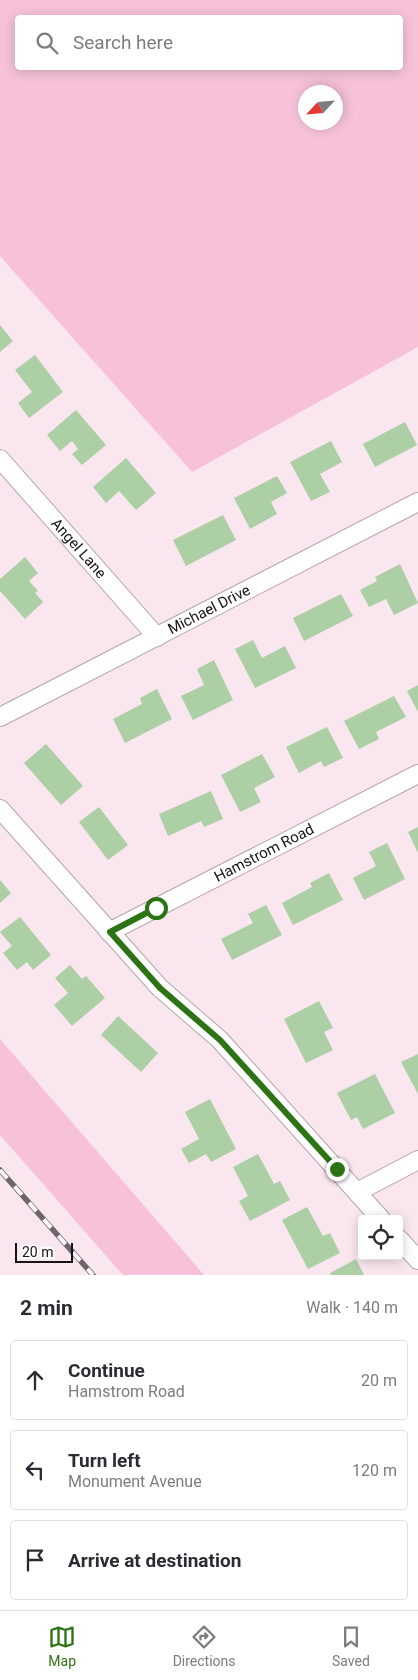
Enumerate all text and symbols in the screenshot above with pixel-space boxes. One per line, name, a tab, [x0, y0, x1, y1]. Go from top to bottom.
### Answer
search box	[15, 15, 403, 70]
icon: search	[33, 29, 61, 57]
text: Search here	[73, 31, 173, 54]
north arrow	[298, 85, 343, 130]
street label: Angel Lane	[47, 514, 110, 582]
street label: Michael Drive	[165, 581, 253, 638]
street label: Hamstrom Road	[211, 820, 317, 886]
route start	[145, 897, 168, 920]
route end	[326, 1158, 349, 1181]
map controls	[358, 1215, 403, 1260]
button: locate	[358, 1215, 403, 1260]
scale bar	[15, 1240, 72, 1263]
text: 20 m	[22, 1244, 54, 1260]
text: 2 min	[20, 1296, 73, 1320]
text: Walk · 140 m	[306, 1298, 398, 1317]
text: Continue	[68, 1359, 145, 1382]
icon: ahead	[21, 1366, 49, 1394]
text: 20 m	[361, 1371, 397, 1390]
text: Hamstrom Road	[68, 1382, 185, 1401]
text: Turn left	[68, 1449, 141, 1472]
icon: left	[21, 1456, 49, 1484]
text: 120 m	[352, 1461, 397, 1480]
text: Monument Avenue	[68, 1472, 202, 1491]
icon: arrive	[21, 1546, 49, 1574]
text: Arrive at destination	[68, 1549, 241, 1572]
tab: Map	[48, 1623, 76, 1669]
tab: Directions	[173, 1623, 236, 1669]
tab: Saved	[332, 1623, 370, 1669]

